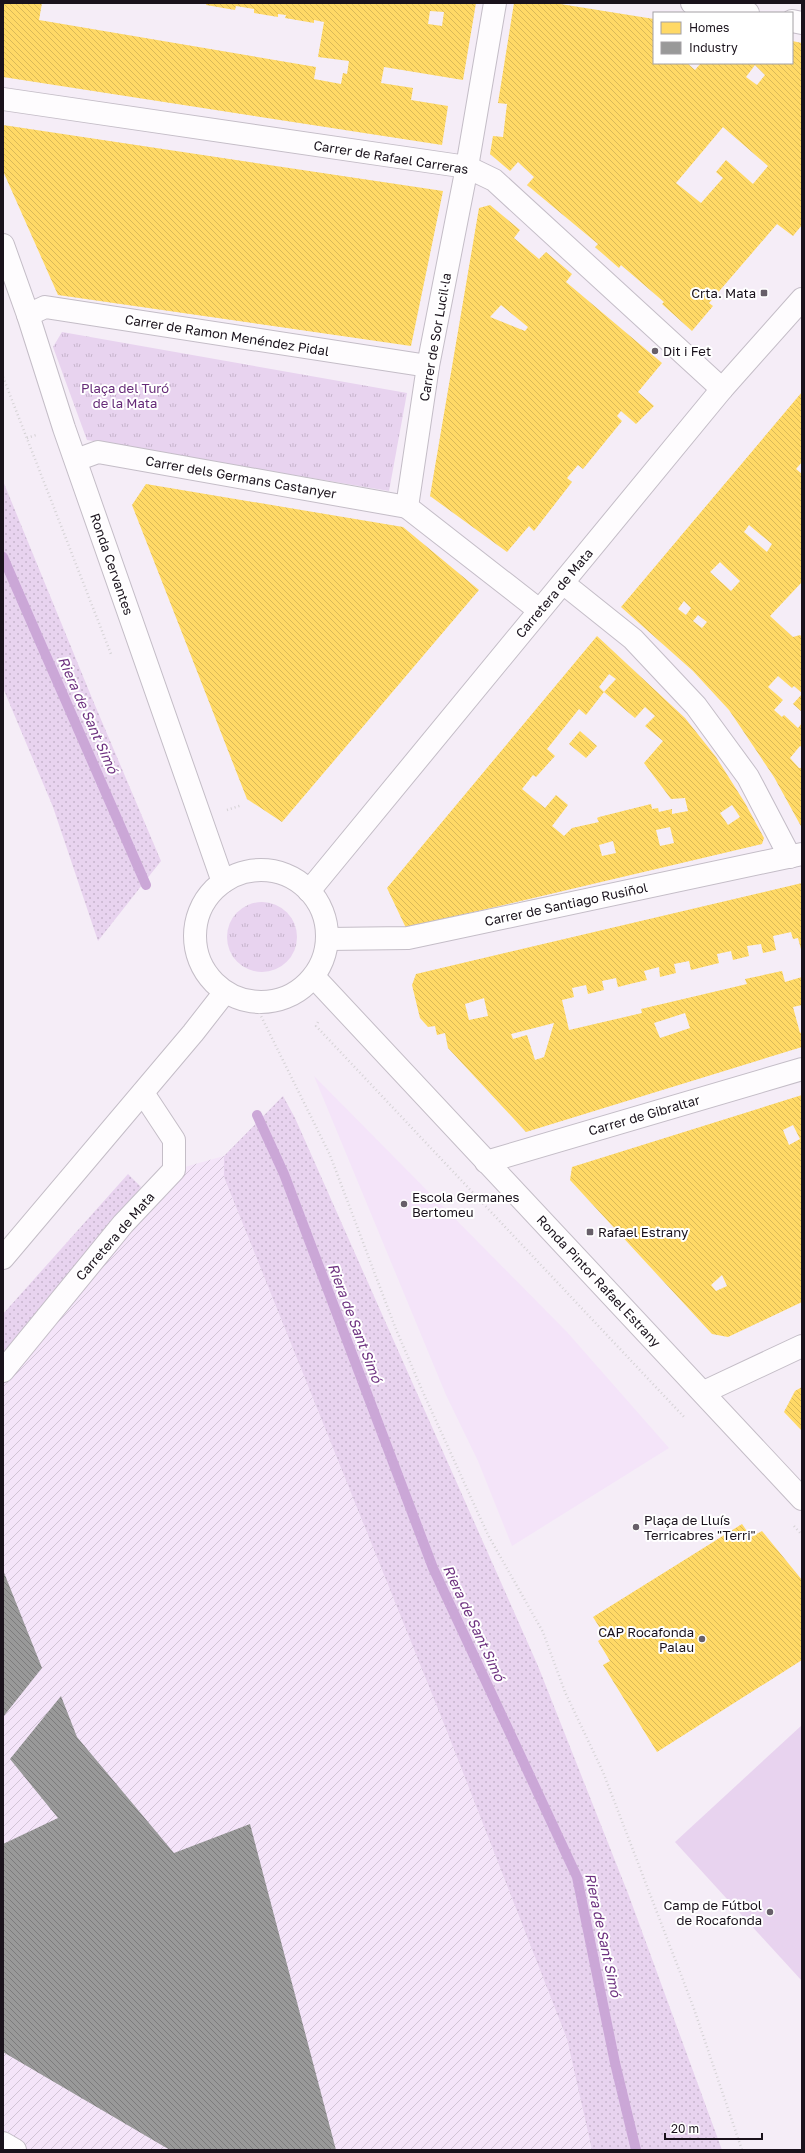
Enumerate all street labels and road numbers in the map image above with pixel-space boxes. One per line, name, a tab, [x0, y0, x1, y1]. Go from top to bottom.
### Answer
street label: Carrer de Rafael Carreras	[312, 137, 470, 177]
street label: Carrer de Sor Lucil·la	[416, 271, 454, 403]
street label: Carrer de Ramon Menéndez Pidal	[124, 311, 330, 359]
street label: Carrer dels Germans Castanyer	[144, 452, 338, 502]
street label: Ronda Cervantes	[87, 511, 137, 617]
street label: Carretera de Mata	[512, 545, 596, 641]
street label: Carrer de Santiago Rusiñol	[483, 879, 649, 929]
street label: Carrer de Gibraltar	[586, 1091, 702, 1139]
street label: Carretera de Mata	[72, 1189, 158, 1283]
street label: Ronda Pintor Rafael Estrany	[534, 1212, 665, 1351]

